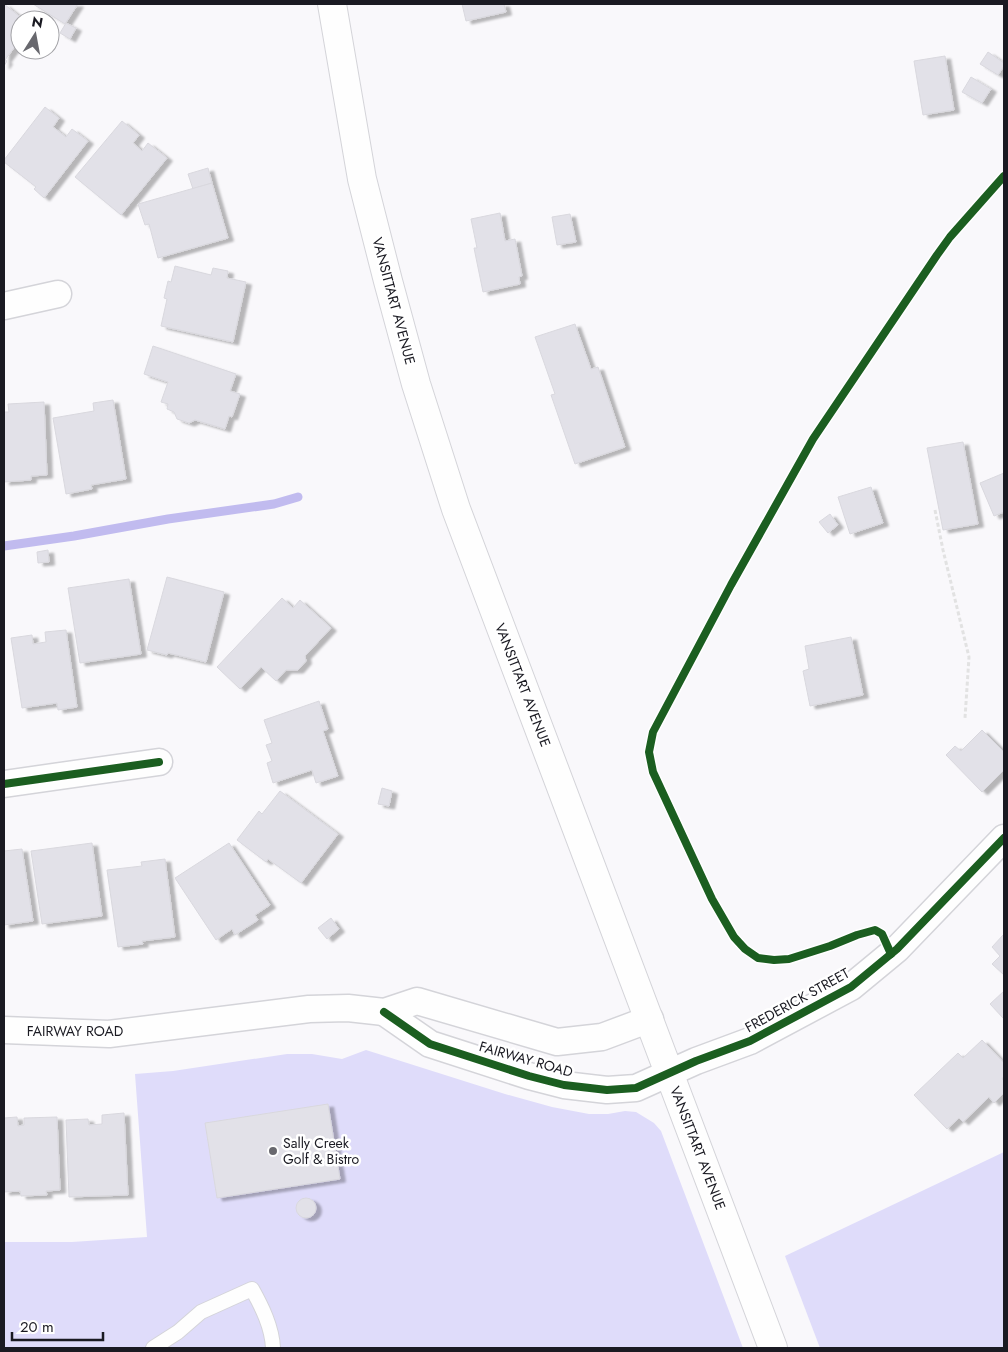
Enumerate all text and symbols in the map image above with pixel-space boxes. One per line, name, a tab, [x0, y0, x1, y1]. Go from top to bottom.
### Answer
north arrow	[10, 10, 60, 60]
text: N	[30, 11, 45, 33]
street label: VANSITTART AVENUE	[367, 235, 421, 367]
street label: VANSITTART AVENUE	[490, 620, 556, 750]
street label: FREDERICK STREET	[741, 963, 853, 1037]
street label: FAIRWAY ROAD	[27, 1021, 123, 1041]
street label: FAIRWAY ROAD	[477, 1036, 575, 1082]
street label: VANSITTART AVENUE	[665, 1083, 731, 1213]
place label: Sally Creek Golf & Bistro	[283, 1133, 360, 1169]
marker: Sally Creek Golf & Bistro	[267, 1145, 279, 1157]
scale bar	[12, 1310, 104, 1342]
text: 20 m	[20, 1316, 54, 1338]

